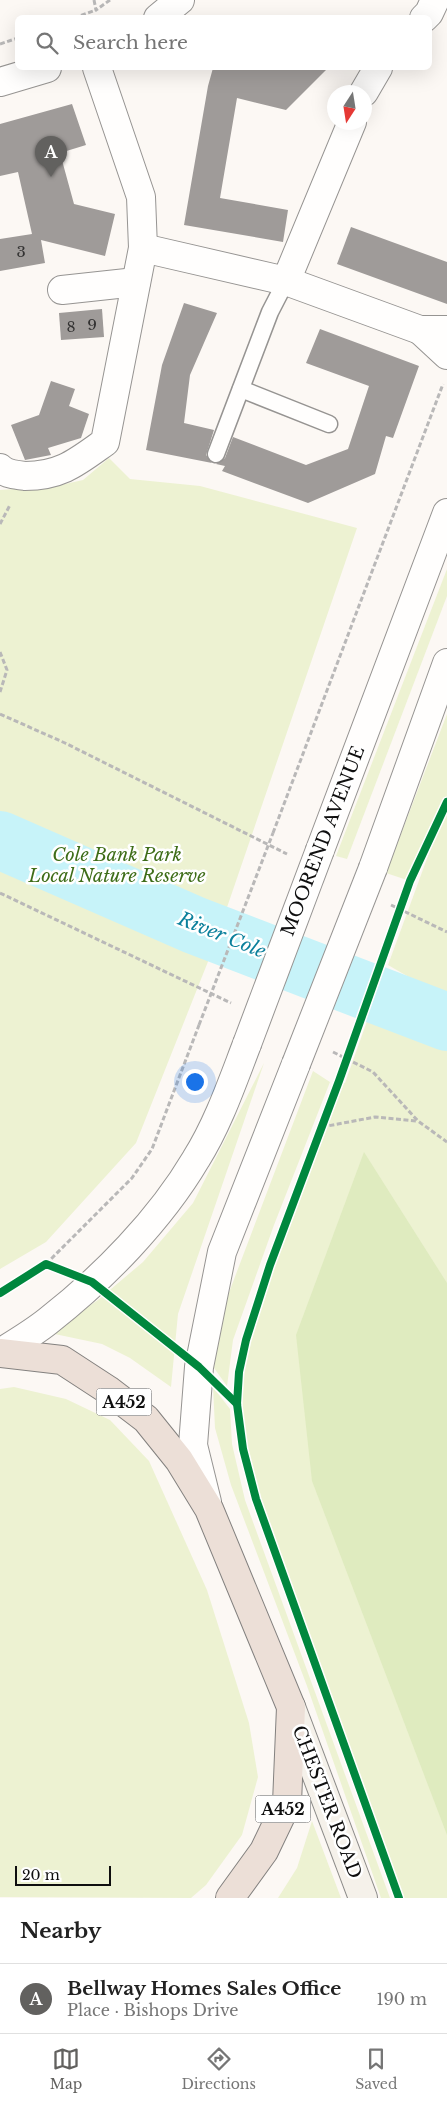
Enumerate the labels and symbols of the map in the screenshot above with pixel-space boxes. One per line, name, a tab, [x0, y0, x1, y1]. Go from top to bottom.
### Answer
north arrow	[327, 85, 372, 130]
pin: A	[35, 136, 67, 177]
house number: 3	[16, 242, 26, 261]
house number: 9	[87, 315, 97, 334]
house number: 8	[66, 317, 76, 336]
street label: MOOREND AVENUE	[277, 743, 369, 939]
park label: Cole Bank Park Local Nature Reserve	[28, 844, 205, 887]
water label: River Cole	[174, 907, 269, 963]
your location	[182, 1069, 208, 1095]
road number: A452	[96, 1388, 152, 1415]
street label: CHESTER ROAD	[288, 1722, 366, 1882]
road number: A452	[256, 1796, 310, 1822]
scale bar	[15, 1863, 111, 1886]

